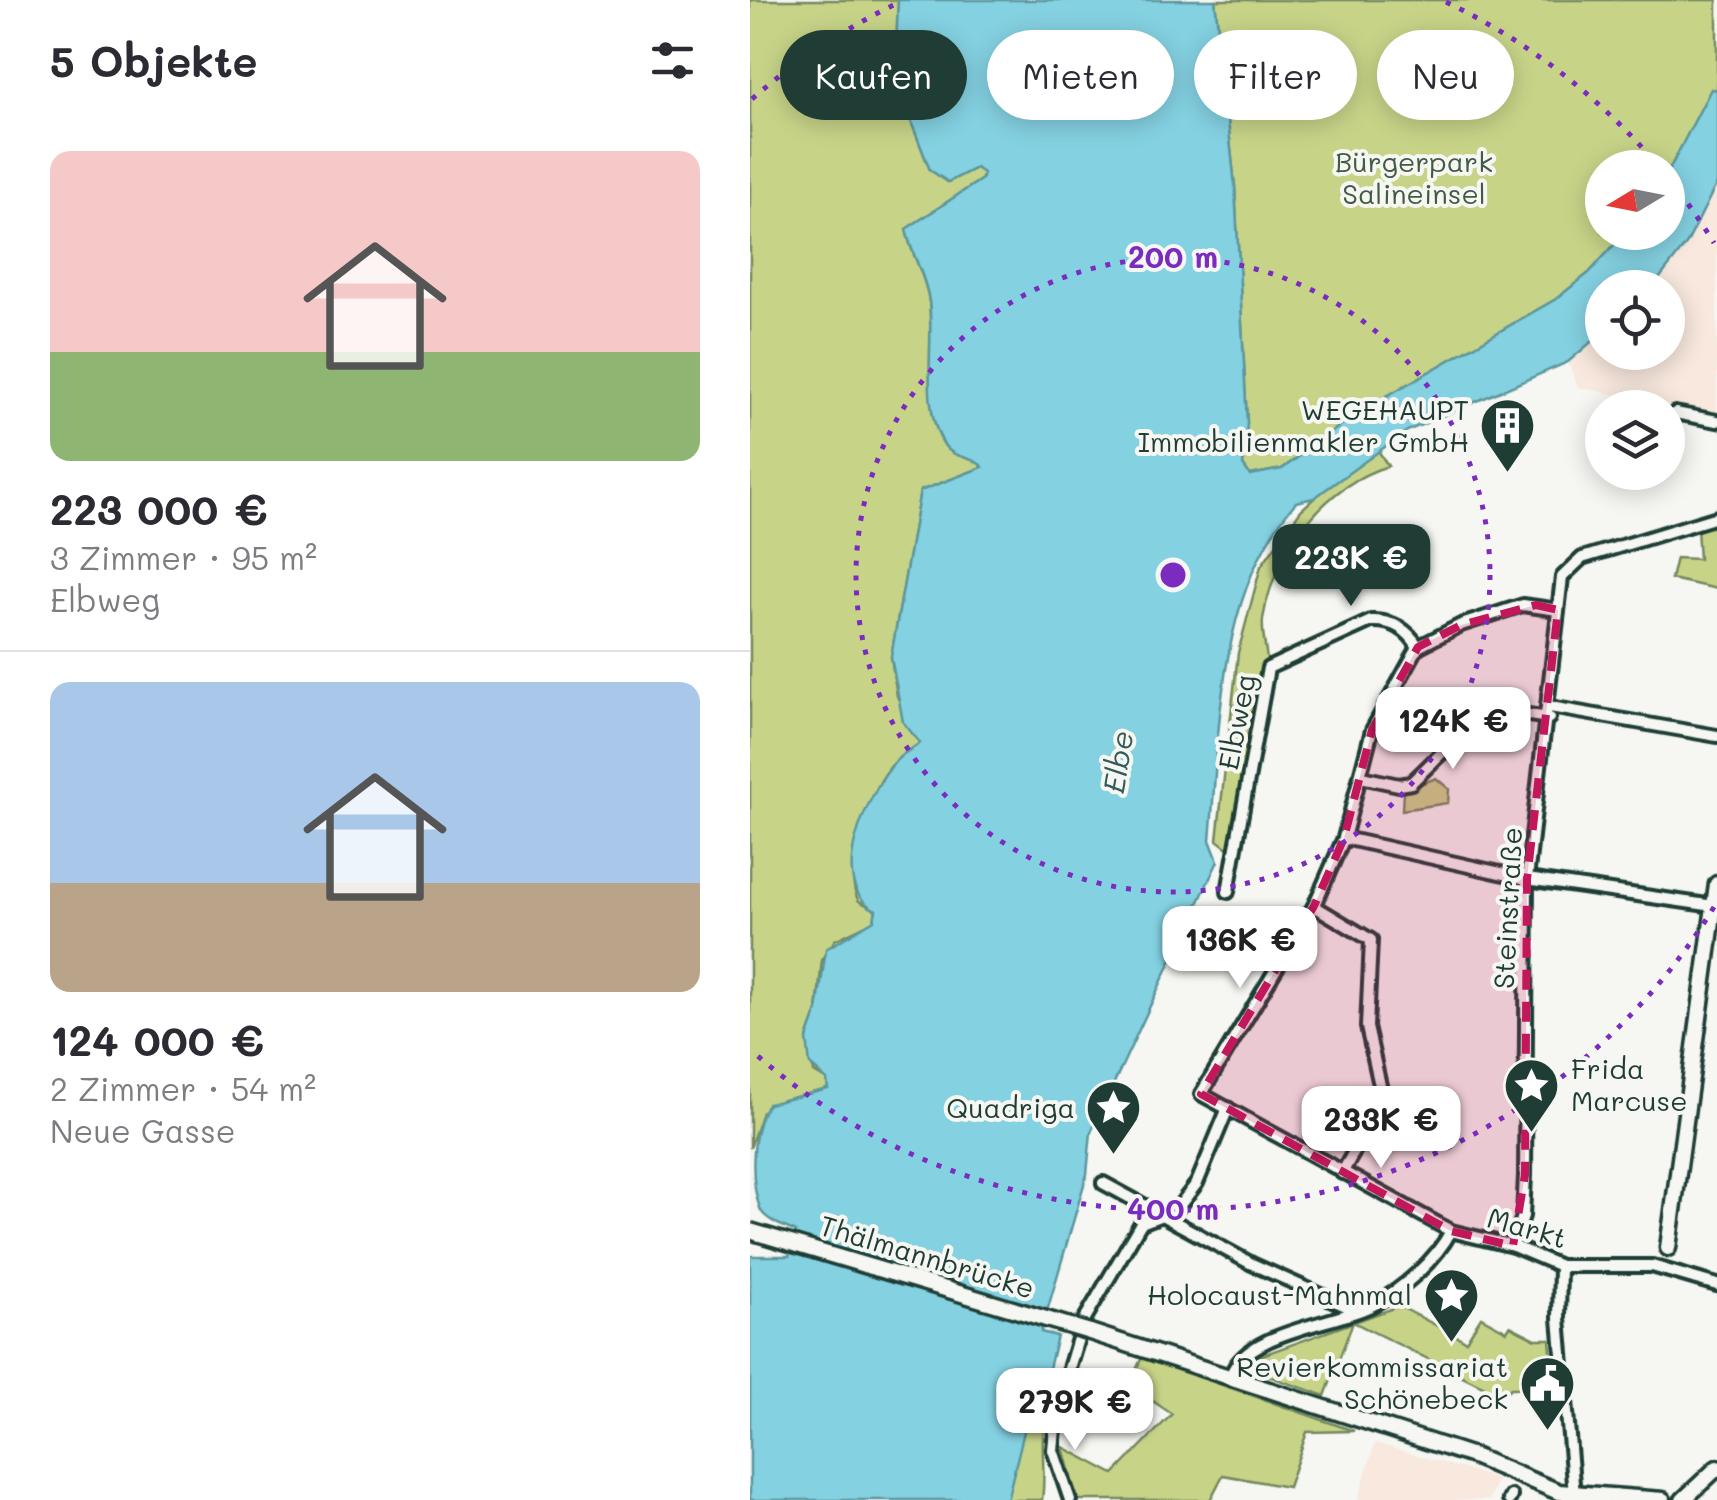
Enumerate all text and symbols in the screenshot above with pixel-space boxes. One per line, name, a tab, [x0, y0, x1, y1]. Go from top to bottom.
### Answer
chip: Kaufen	[780, 30, 967, 120]
chip: Mieten	[987, 30, 1174, 120]
chip: Filter	[1194, 30, 1357, 120]
chip: Neu	[1377, 30, 1514, 120]
text: 5 Objekte	[50, 33, 258, 88]
icon: filters	[645, 33, 700, 88]
park label: Bürgerpark Salineinsel	[1335, 143, 1493, 211]
north arrow	[1585, 150, 1685, 250]
map controls	[1585, 150, 1685, 490]
icon: home	[285, 216, 465, 396]
text: 200 m	[1128, 236, 1218, 276]
button: locate	[1585, 270, 1685, 370]
button: layers	[1585, 390, 1685, 490]
place label: WEGEHAUPT Immobilienmakler GmbH	[1138, 391, 1469, 459]
building icon: WEGEHAUPT Immobilienmakler GmbH	[1478, 396, 1538, 475]
text: 223 000 €	[50, 481, 267, 536]
pin: 223K €	[1270, 524, 1432, 609]
text: 223K €	[1294, 535, 1408, 577]
text: 3 Zimmer · 95 m²	[50, 536, 317, 578]
centre of rings	[1155, 557, 1191, 593]
text: Elbweg	[50, 578, 160, 620]
street label: Elbweg	[1209, 671, 1263, 772]
pin: 124K €	[1372, 687, 1534, 772]
text: 124K €	[1398, 698, 1508, 740]
water label: Elbe	[1092, 728, 1142, 796]
icon: home	[285, 747, 465, 927]
street label: Steinstraße	[1485, 826, 1529, 990]
pin: 136K €	[1159, 906, 1321, 991]
text: 136K €	[1184, 917, 1296, 959]
text: 124 000 €	[50, 1012, 264, 1067]
place label: Frida Marcuse	[1571, 1050, 1688, 1118]
place icon: Frida Marcuse	[1502, 1055, 1562, 1134]
text: 2 Zimmer · 54 m²	[50, 1067, 316, 1109]
place icon: Quadriga	[1084, 1078, 1144, 1157]
pin: 233K €	[1300, 1086, 1462, 1171]
place label: Quadriga	[946, 1089, 1075, 1125]
text: 233K €	[1324, 1097, 1438, 1139]
text: Neue Gasse	[50, 1109, 236, 1151]
text: 400 m	[1127, 1188, 1219, 1228]
street label: Markt	[1483, 1199, 1571, 1256]
street label: Thälmannbrücke	[816, 1206, 1039, 1306]
place icon: Holocaust-Mahnmal	[1421, 1265, 1481, 1344]
place label: Holocaust-Mahnmal	[1147, 1276, 1412, 1312]
place label: Revierkommissariat Schönebeck	[1236, 1348, 1508, 1416]
public building icon: Revierkommissariat Schönebeck	[1517, 1353, 1577, 1432]
pin: 279K €	[994, 1368, 1156, 1453]
text: 279K €	[1018, 1379, 1132, 1421]

